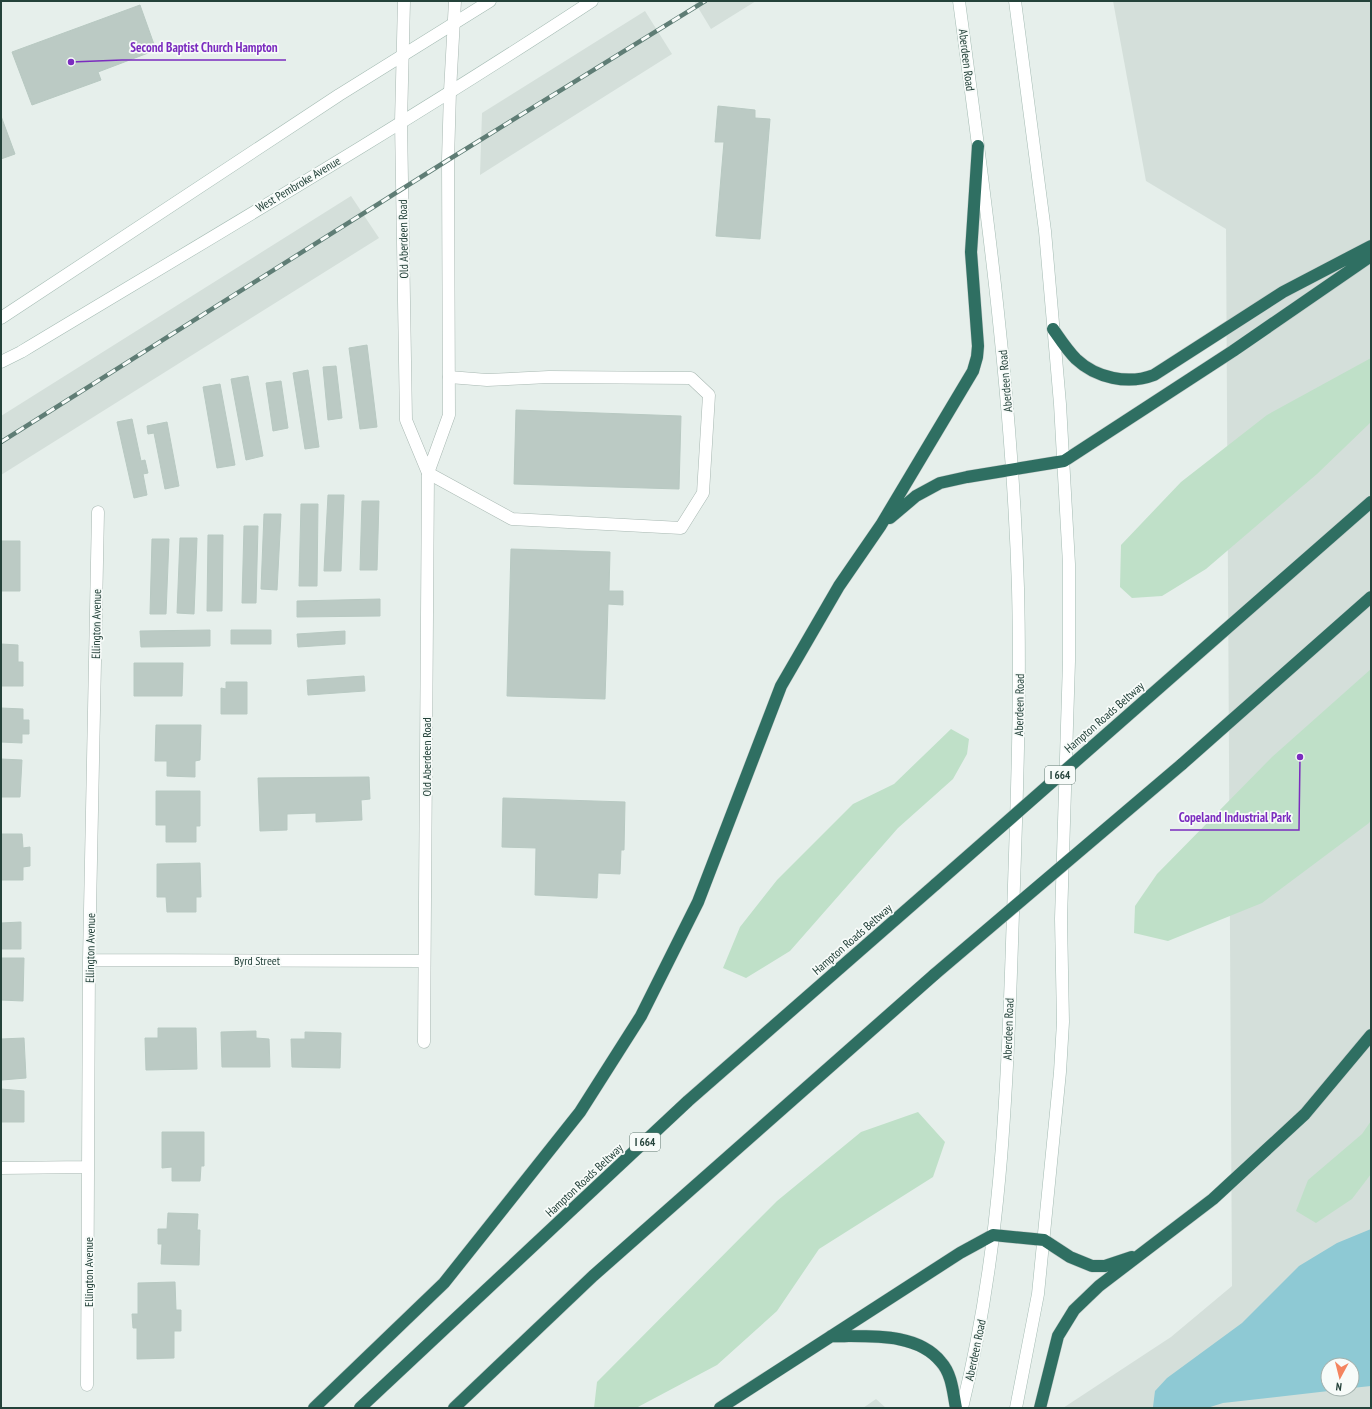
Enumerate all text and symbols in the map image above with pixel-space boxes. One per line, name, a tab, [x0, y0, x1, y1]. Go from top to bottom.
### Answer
street label: Aberdeen Road	[956, 28, 978, 92]
callout: Second Baptist Church Hampton	[122, 35, 286, 60]
text: Second Baptist Church Hampton	[130, 39, 278, 56]
street label: West Pembroke Avenue	[253, 153, 343, 215]
street label: Old Aberdeen Road	[395, 199, 411, 279]
street label: Aberdeen Road	[995, 349, 1015, 413]
street label: Ellington Avenue	[88, 589, 104, 659]
street label: Aberdeen Road	[1011, 674, 1027, 736]
street label: Hampton Roads Beltway	[1061, 678, 1147, 756]
street label: Old Aberdeen Road	[419, 717, 434, 797]
road number: I 664	[1045, 766, 1075, 784]
callout: Copeland Industrial Park	[1170, 805, 1299, 830]
text: Copeland Industrial Park	[1179, 809, 1292, 826]
street label: Hampton Roads Beltway	[809, 900, 895, 978]
street label: Ellington Avenue	[82, 913, 98, 983]
street label: Byrd Street	[234, 953, 281, 968]
street label: Aberdeen Road	[999, 998, 1017, 1060]
road number: I 664	[630, 1133, 660, 1151]
street label: Hampton Roads Beltway	[542, 1140, 626, 1220]
street label: Ellington Avenue	[81, 1237, 96, 1307]
street label: Aberdeen Road	[961, 1318, 989, 1382]
north arrow	[1320, 1357, 1360, 1397]
text: N	[1335, 1380, 1343, 1394]

